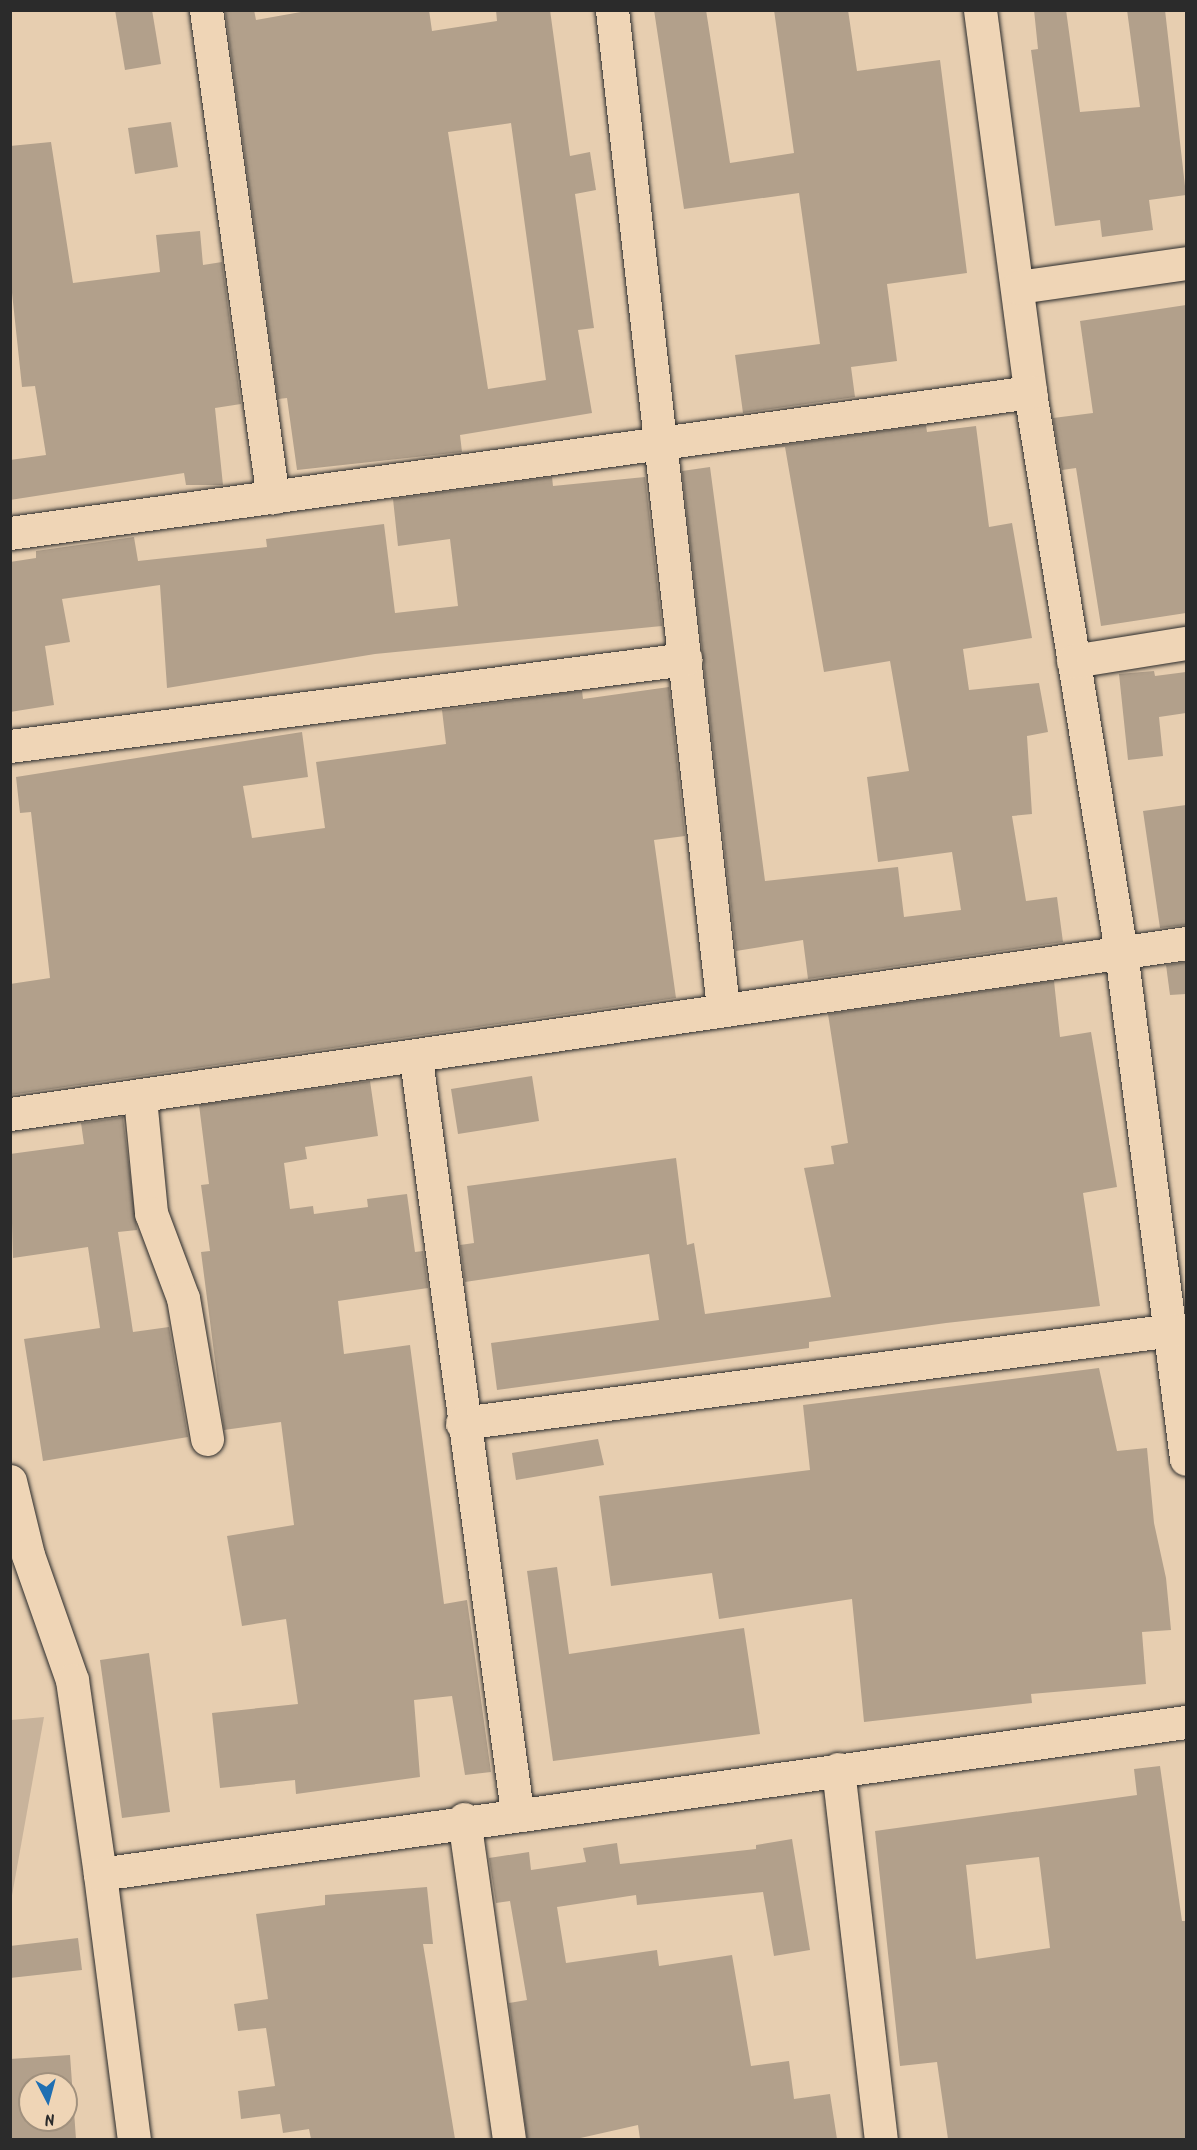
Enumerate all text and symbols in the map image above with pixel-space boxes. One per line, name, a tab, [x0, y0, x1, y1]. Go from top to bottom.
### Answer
north arrow	[18, 2072, 78, 2132]
text: N	[43, 2105, 56, 2131]

